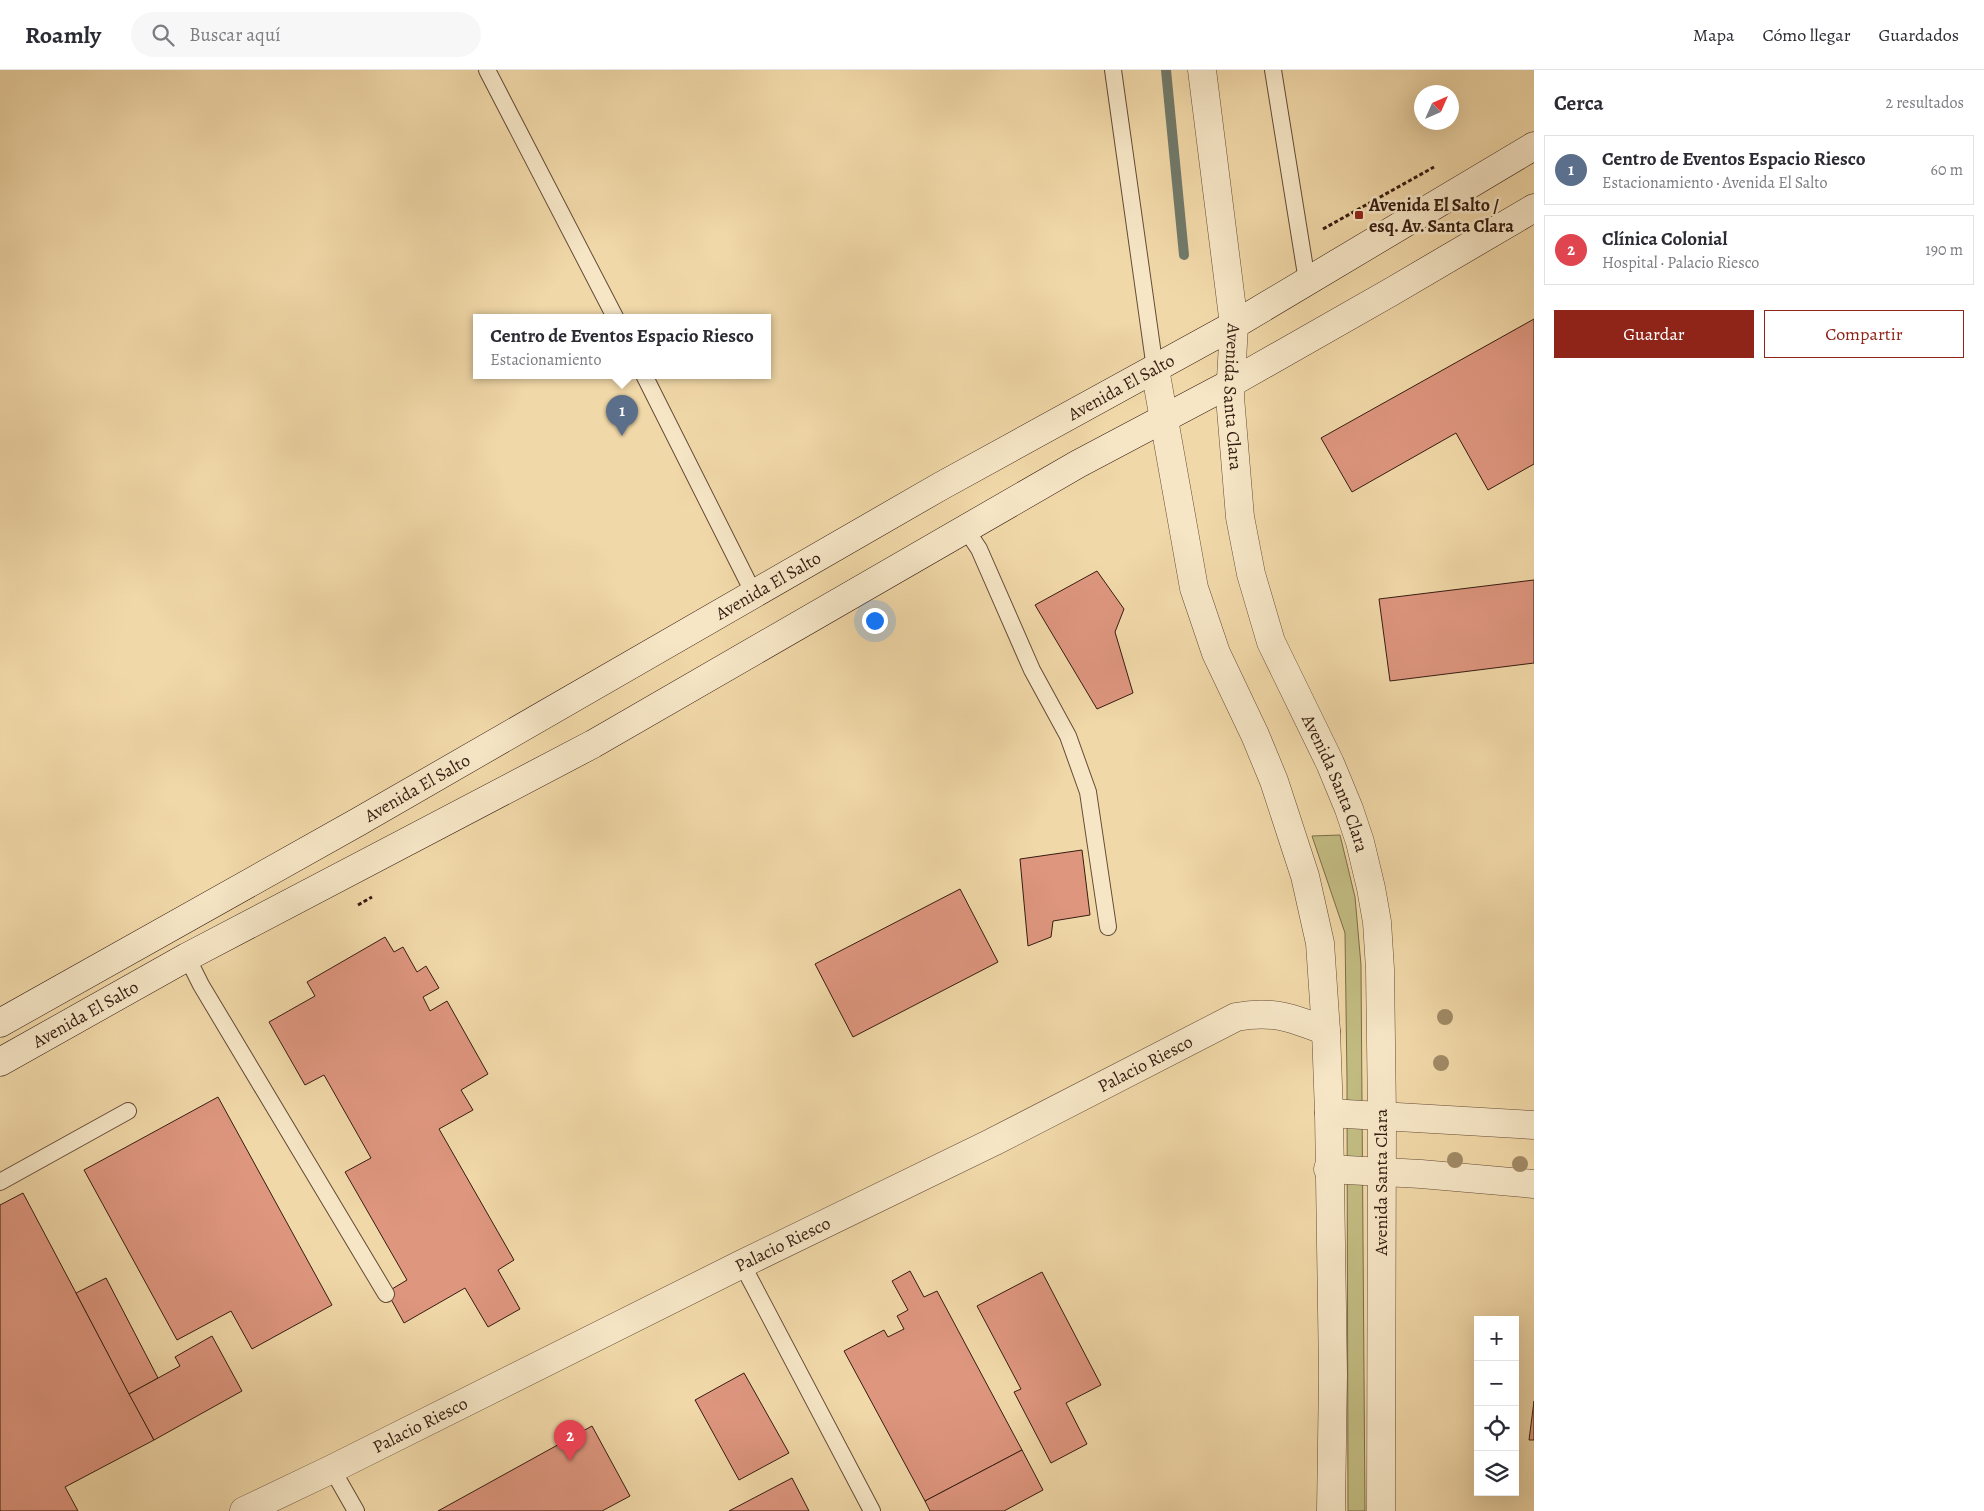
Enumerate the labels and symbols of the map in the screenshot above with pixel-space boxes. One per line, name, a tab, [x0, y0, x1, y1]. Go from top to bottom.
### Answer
north arrow	[1414, 85, 1459, 130]
place label: Avenida El Salto / esq. Av. Santa Clara	[1368, 193, 1514, 238]
marker: Avenida El Salto / esq. Av. Santa Clara	[1353, 209, 1365, 221]
street label: Avenida Santa Clara	[1218, 322, 1248, 472]
street label: Avenida El Salto	[1063, 348, 1179, 426]
pin: 1	[606, 395, 638, 436]
street label: Avenida El Salto	[710, 546, 825, 626]
your location	[862, 608, 888, 634]
street label: Avenida Santa Clara	[1296, 710, 1374, 855]
street label: Avenida El Salto	[359, 748, 474, 828]
street label: Avenida El Salto	[27, 975, 143, 1054]
street label: Palacio Riesco	[1094, 1029, 1197, 1098]
street label: Avenida Santa Clara	[1369, 1108, 1393, 1256]
street label: Palacio Riesco	[731, 1211, 834, 1278]
street label: Palacio Riesco	[368, 1391, 472, 1459]
pin: 2	[554, 1420, 586, 1461]

